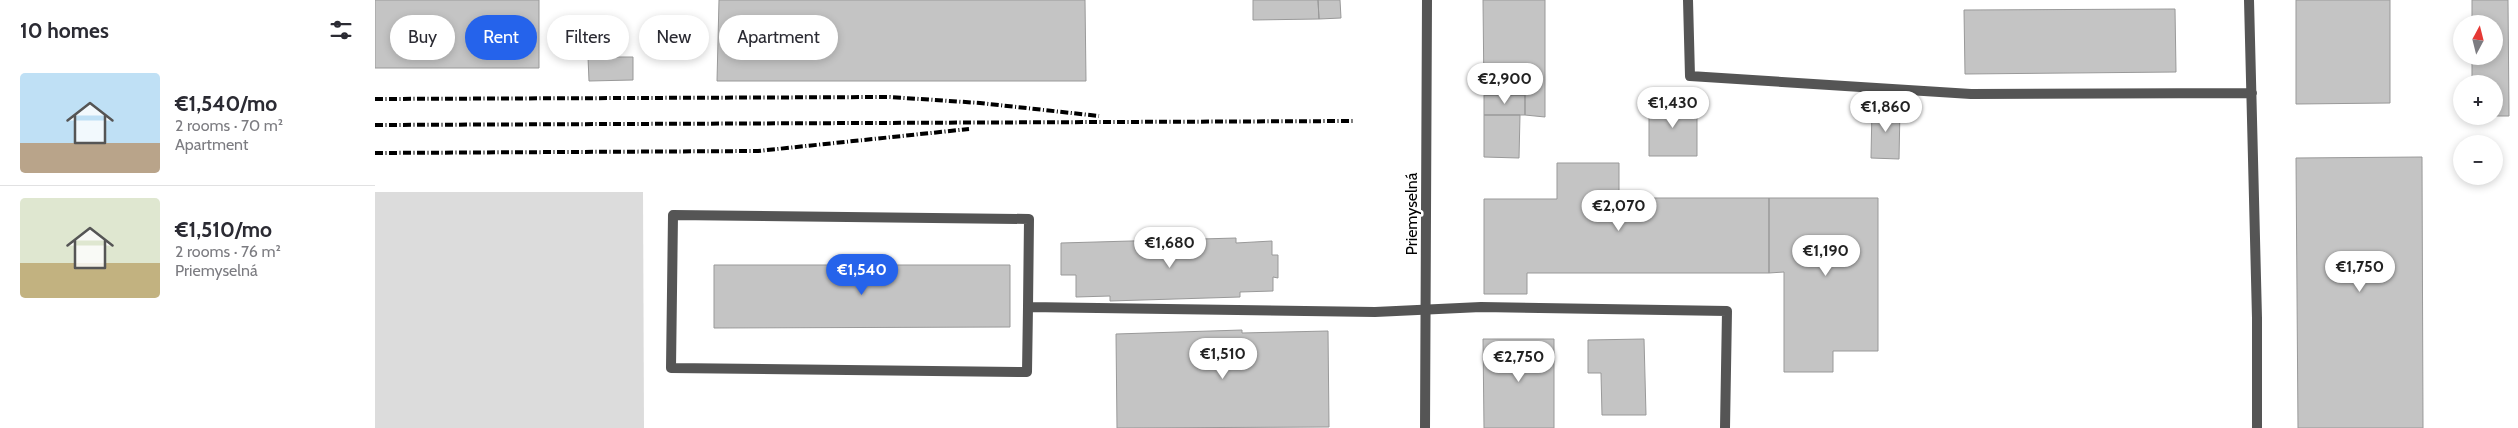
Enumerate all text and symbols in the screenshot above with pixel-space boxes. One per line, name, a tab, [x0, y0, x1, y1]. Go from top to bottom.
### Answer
chip: Buy	[390, 15, 455, 60]
chip: Rent	[465, 15, 537, 60]
chip: Filters	[547, 15, 629, 60]
chip: New	[639, 15, 709, 60]
chip: Apartment	[719, 15, 838, 60]
north arrow	[2453, 15, 2503, 65]
map controls	[2453, 15, 2503, 185]
icon: filters	[327, 16, 355, 44]
text: 10 homes	[20, 18, 109, 43]
pin: €2,900	[1464, 62, 1546, 105]
text: €2,900	[1478, 69, 1532, 88]
button: +	[2453, 75, 2503, 125]
pin: €1,430	[1632, 86, 1714, 129]
pin: €1,860	[1845, 90, 1927, 133]
text: €1,540/mo	[175, 91, 277, 116]
icon: home	[60, 93, 120, 153]
text: €1,430	[1648, 93, 1698, 112]
text: €1,860	[1861, 97, 1911, 116]
text: 2 rooms · 70 m²	[175, 116, 283, 135]
text: Apartment	[175, 135, 248, 154]
button: −	[2453, 135, 2503, 185]
street label: Priemyselná	[1402, 172, 1421, 255]
pin: €2,070	[1578, 190, 1660, 232]
text: €2,070	[1593, 196, 1645, 215]
text: €1,510/mo	[175, 217, 272, 242]
icon: home	[60, 218, 120, 278]
pin: €1,680	[1129, 226, 1211, 269]
text: €1,680	[1145, 233, 1195, 252]
pin: €1,190	[1785, 234, 1867, 277]
text: €1,190	[1803, 241, 1849, 260]
text: 2 rooms · 76 m²	[175, 242, 281, 261]
pin: €1,750	[2319, 250, 2401, 293]
pin: €1,540	[821, 254, 903, 296]
text: €1,750	[2336, 257, 2384, 276]
text: €1,540	[837, 260, 887, 279]
text: Priemyselná	[175, 261, 258, 280]
pin: €1,510	[1182, 338, 1264, 380]
pin: €2,750	[1478, 340, 1560, 383]
text: €1,510	[1200, 344, 1246, 363]
text: €2,750	[1494, 347, 1544, 366]

